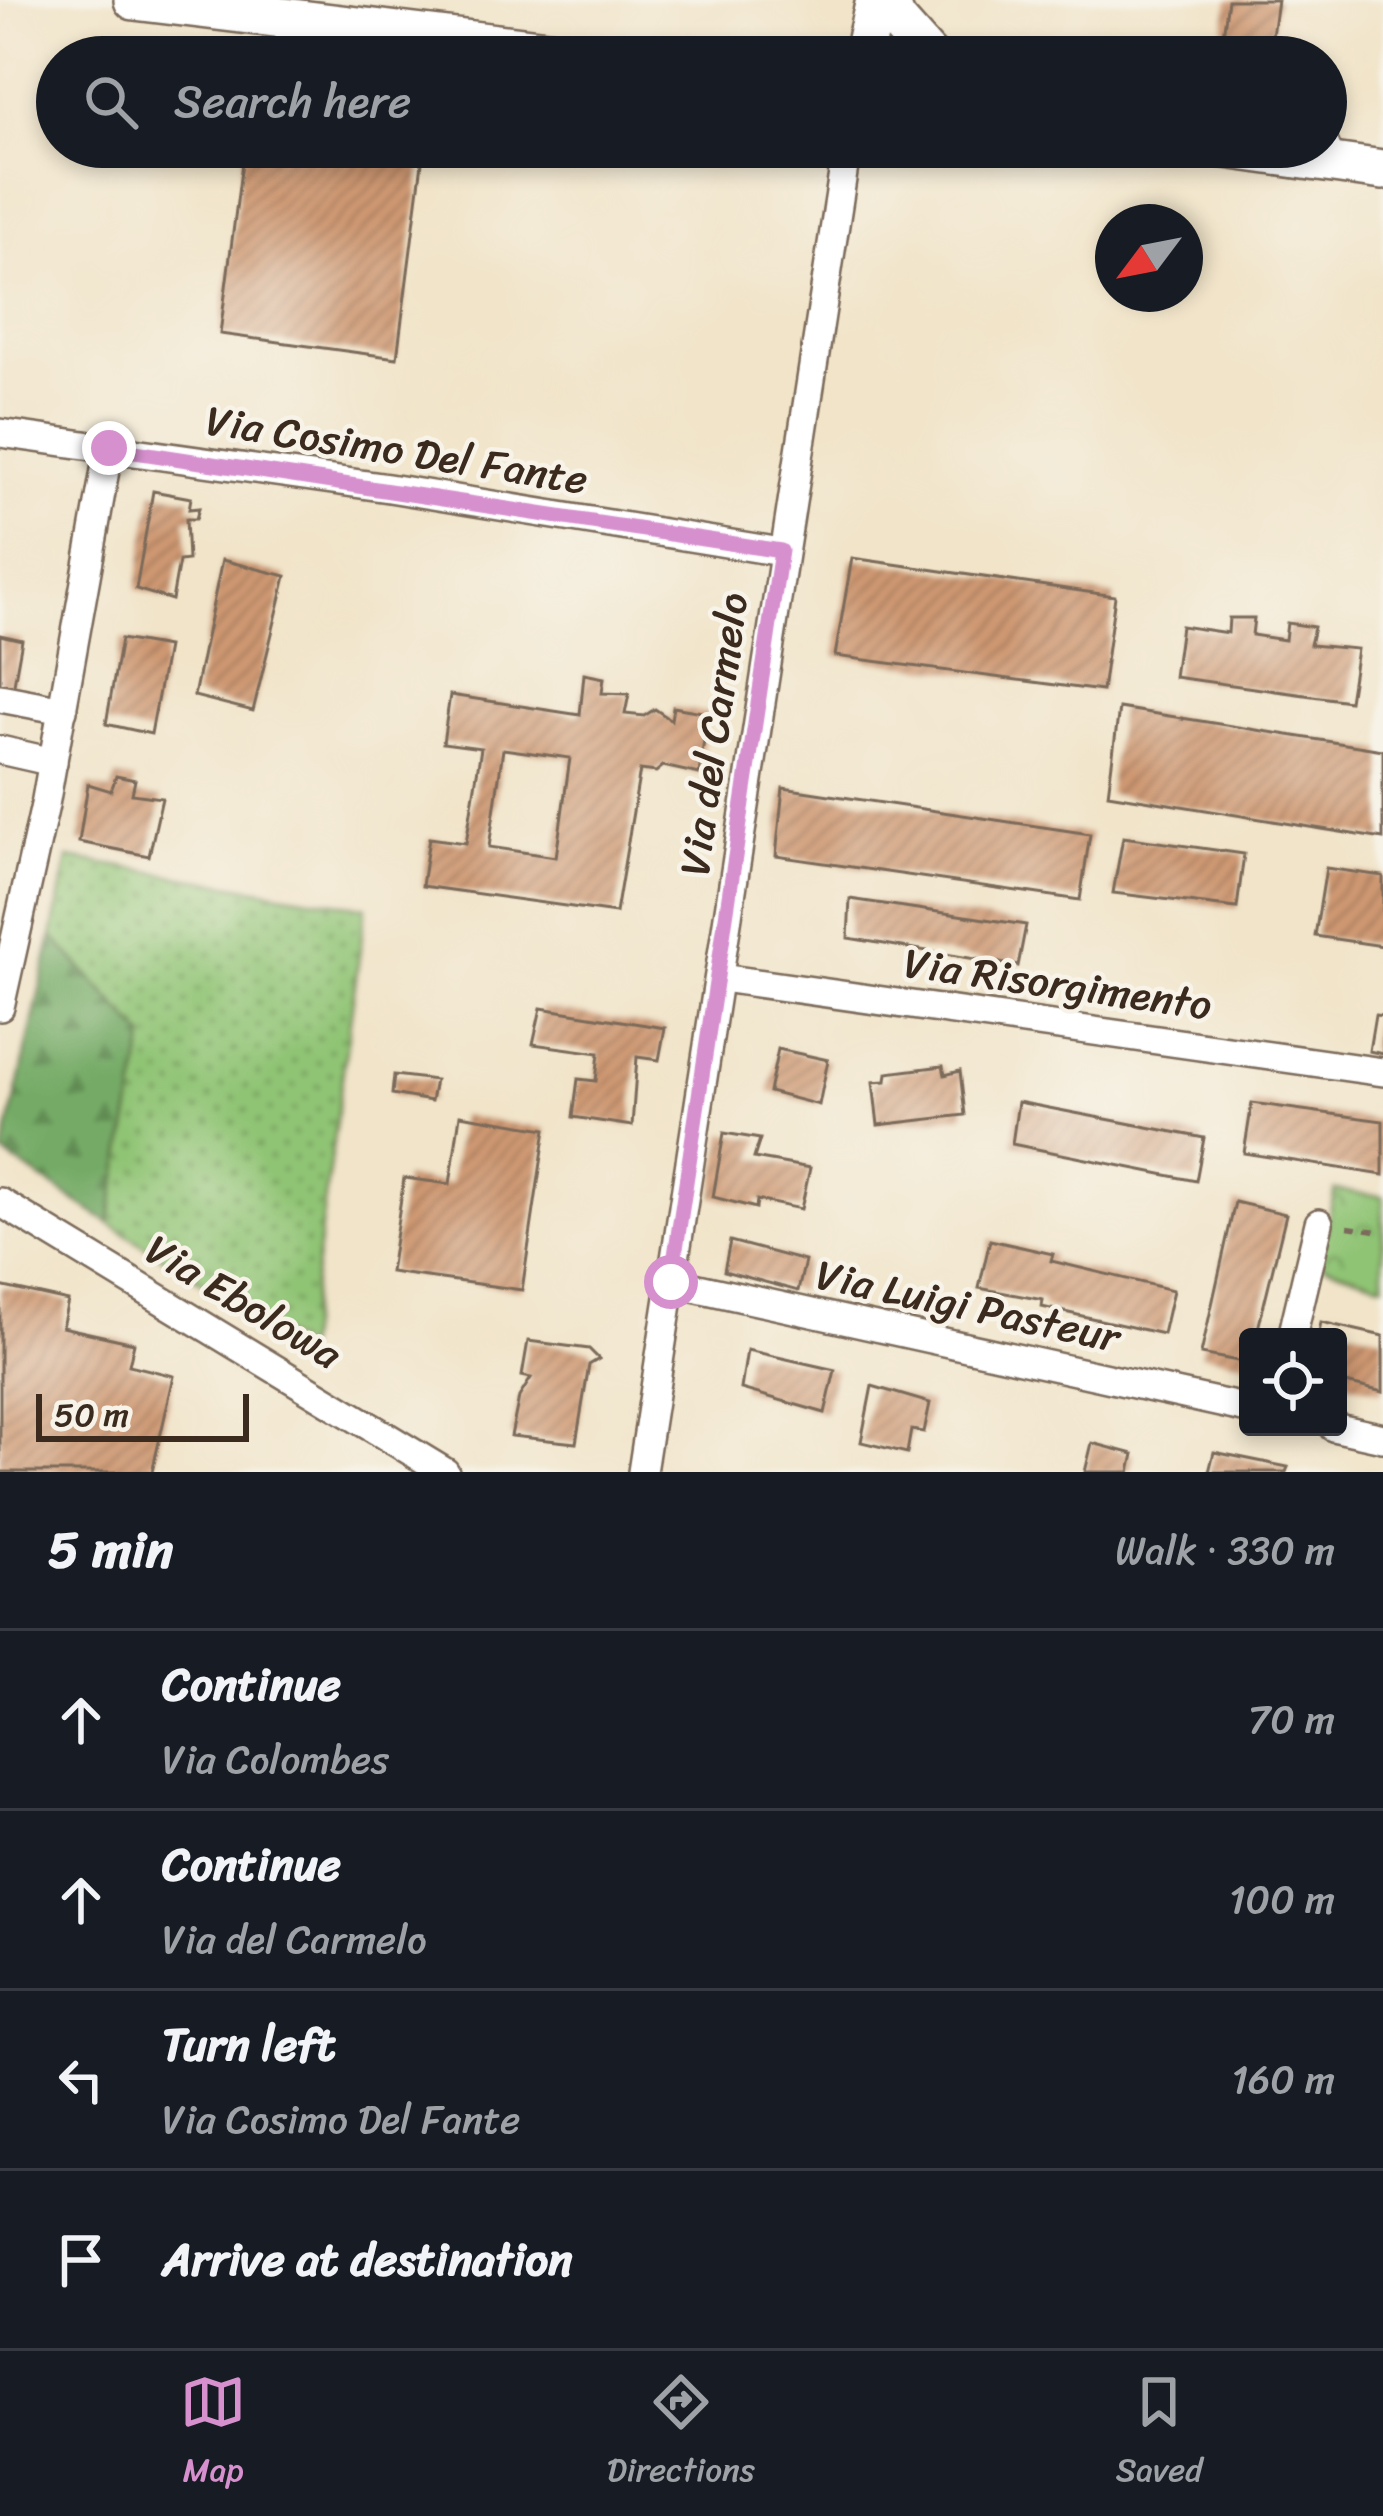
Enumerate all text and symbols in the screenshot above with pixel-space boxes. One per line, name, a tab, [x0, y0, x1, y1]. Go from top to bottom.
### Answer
search box	[36, 36, 1347, 168]
text: Search here	[174, 62, 411, 142]
icon: search	[78, 69, 144, 135]
north arrow	[1095, 204, 1203, 312]
street label: Via Cosimo Del Fante	[201, 383, 593, 517]
route end	[82, 421, 136, 475]
street label: Via del Carmelo	[658, 588, 770, 880]
street label: Via Risorgimento	[899, 926, 1216, 1042]
street label: Via Ebolowa	[131, 1214, 357, 1390]
street label: Via Luigi Pasteur	[809, 1238, 1129, 1375]
route start	[644, 1255, 698, 1309]
map controls	[1239, 1328, 1347, 1436]
button: locate	[1239, 1328, 1347, 1436]
text: 50 m	[54, 1386, 129, 1444]
scale bar	[36, 1388, 249, 1441]
text: 5 min	[48, 1505, 173, 1595]
text: Walk · 330 m	[1115, 1516, 1335, 1585]
text: Continue	[162, 1645, 341, 1725]
text: 70 m	[1248, 1685, 1335, 1754]
icon: ahead	[48, 1687, 114, 1753]
text: Via Colombes	[162, 1725, 389, 1794]
text: Continue	[162, 1825, 341, 1905]
text: 100 m	[1229, 1865, 1335, 1934]
icon: ahead	[48, 1867, 114, 1933]
text: Via del Carmelo	[162, 1905, 427, 1974]
text: Turn left	[162, 2005, 335, 2085]
text: 160 m	[1231, 2045, 1335, 2114]
icon: left	[48, 2047, 114, 2113]
text: Via Cosimo Del Fante	[162, 2085, 520, 2154]
text: Arrive at destination	[162, 2220, 572, 2300]
icon: arrive	[48, 2227, 114, 2293]
tab: Map	[180, 2369, 246, 2499]
tab: Directions	[607, 2369, 755, 2499]
tab: Saved	[1116, 2369, 1203, 2499]

